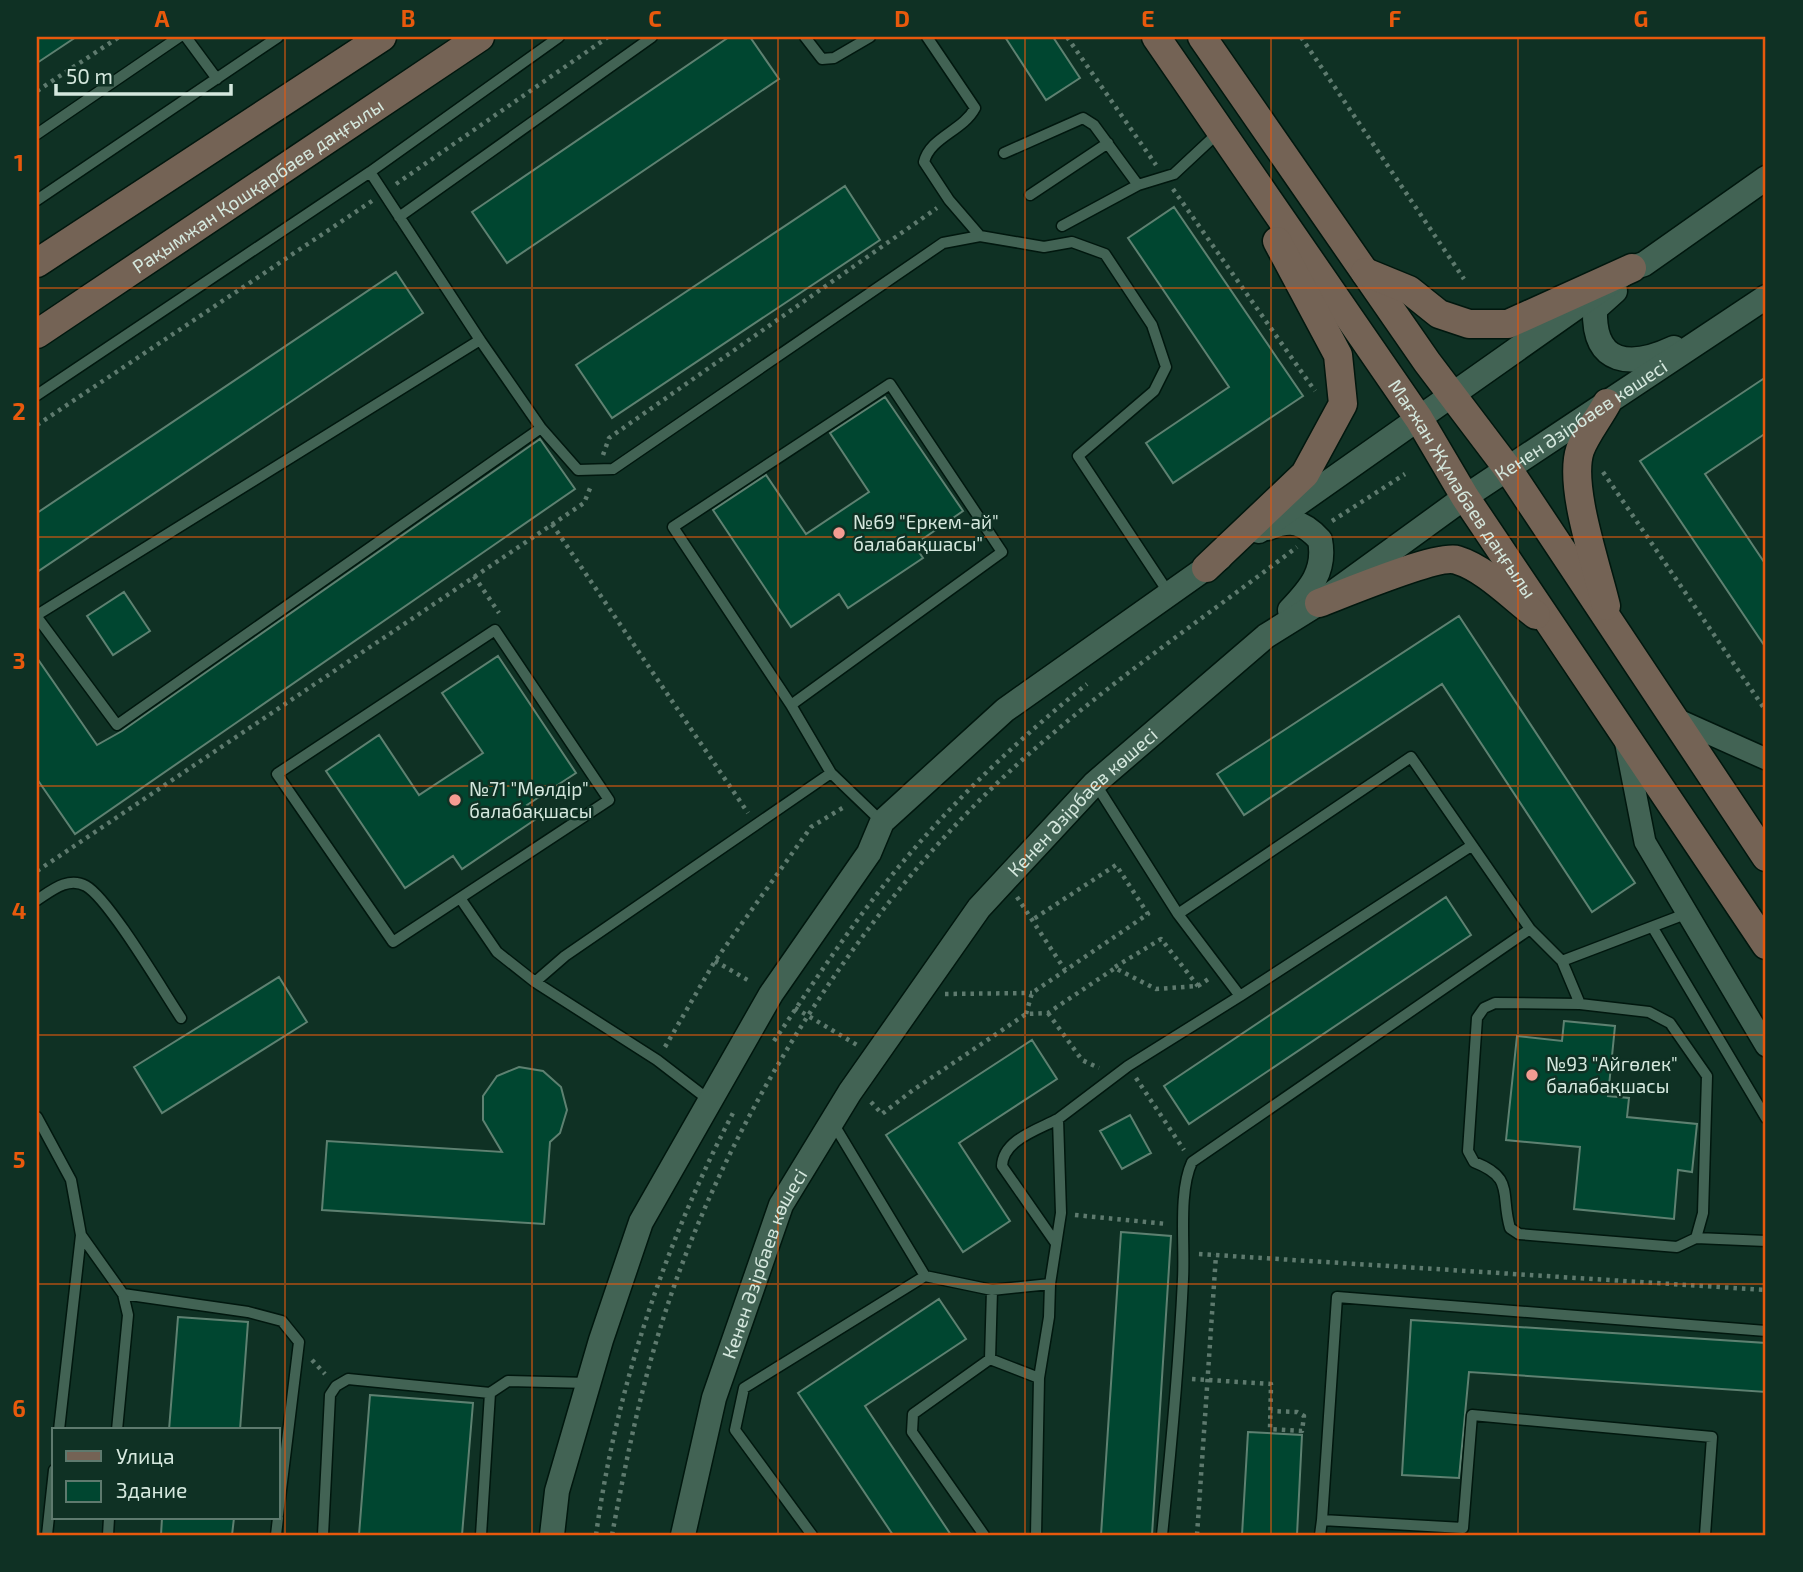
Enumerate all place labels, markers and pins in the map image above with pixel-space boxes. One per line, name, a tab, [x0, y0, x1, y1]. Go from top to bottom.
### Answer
place label: №69 "Еркем-ай" балабақшасы"	[853, 510, 999, 555]
marker: №69 "Еркем-ай" балабақшасы"	[831, 525, 847, 541]
place label: №71 "Мөлдір" балабақшасы	[469, 777, 592, 822]
marker: №71 "Мөлдір" балабақшасы	[447, 792, 463, 808]
place label: №93 "Айгөлек" балабақшасы	[1546, 1052, 1678, 1097]
marker: №93 "Айгөлек" балабақшасы	[1524, 1067, 1540, 1083]

